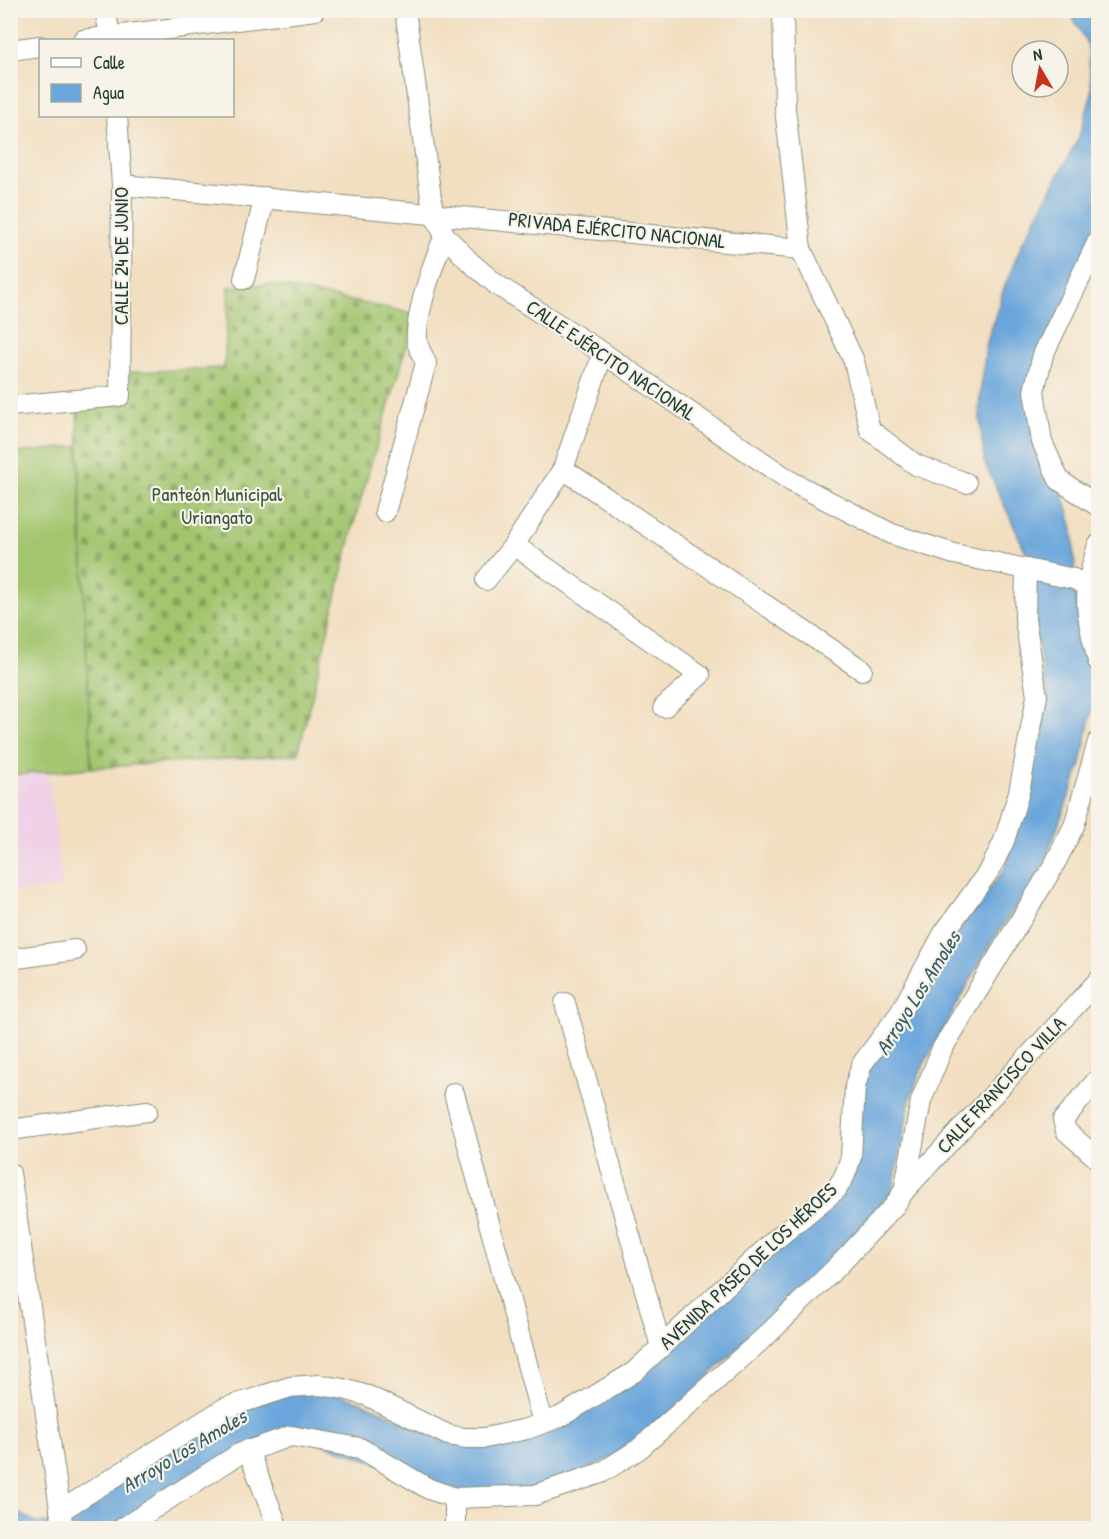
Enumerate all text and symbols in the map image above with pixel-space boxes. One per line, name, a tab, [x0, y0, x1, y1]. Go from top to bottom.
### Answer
legend	[39, 39, 234, 117]
north arrow	[1010, 39, 1070, 99]
text: N	[1031, 43, 1044, 66]
text: Calle	[93, 50, 125, 75]
text: Agua	[93, 80, 124, 105]
street label: CALLE 24 DE JUNIO	[107, 187, 134, 325]
street label: PRIVADA EJÉRCITO NACIONAL	[507, 205, 727, 254]
street label: CALLE EJÉRCITO NACIONAL	[521, 293, 701, 426]
park label: Panteón Municipal Uriangato	[152, 480, 283, 530]
water label: Arroyo Los Amoles	[868, 924, 968, 1060]
street label: CALLE FRANCISCO VILLA	[930, 1010, 1071, 1159]
street label: AVENIDA PASEO DE LOS HÉROES	[653, 1176, 842, 1355]
water label: Arroyo Los Amoles	[116, 1401, 253, 1499]

